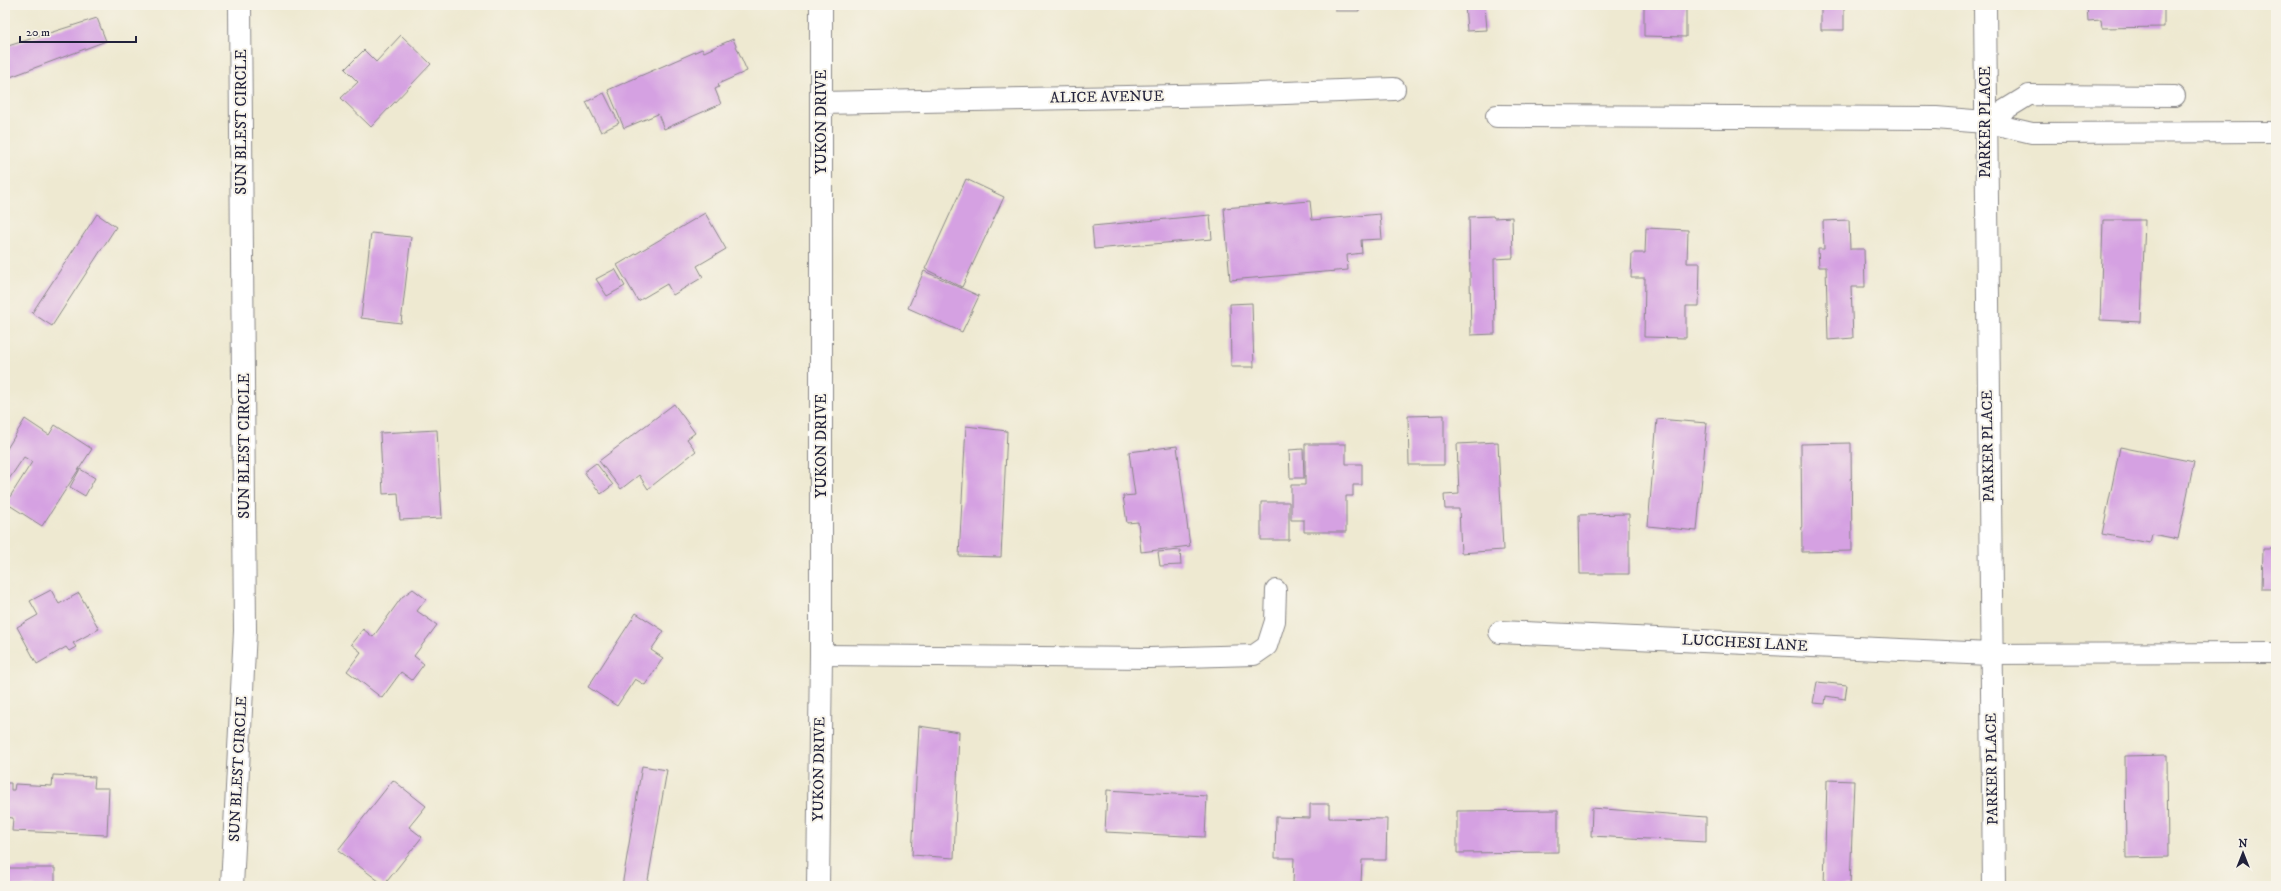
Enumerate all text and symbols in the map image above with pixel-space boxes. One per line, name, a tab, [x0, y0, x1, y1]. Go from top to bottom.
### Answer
scale bar	[20, 18, 136, 44]
text: 20 m	[26, 25, 50, 40]
street label: SUN BLEST CIRCLE	[232, 49, 251, 195]
street label: PARKER PLACE	[1976, 66, 1995, 178]
street label: YUKON DRIVE	[812, 69, 831, 174]
street label: ALICE AVENUE	[1050, 87, 1165, 107]
street label: SUN BLEST CIRCLE	[235, 373, 254, 519]
street label: PARKER PLACE	[1978, 389, 1998, 502]
street label: YUKON DRIVE	[812, 393, 831, 498]
street label: LUCCHESI LANE	[1682, 630, 1809, 656]
street label: SUN BLEST CIRCLE	[225, 695, 251, 842]
street label: PARKER PLACE	[1982, 712, 2002, 825]
street label: YUKON DRIVE	[809, 716, 829, 821]
north arrow	[2223, 833, 2263, 873]
text: N	[2238, 837, 2248, 851]

